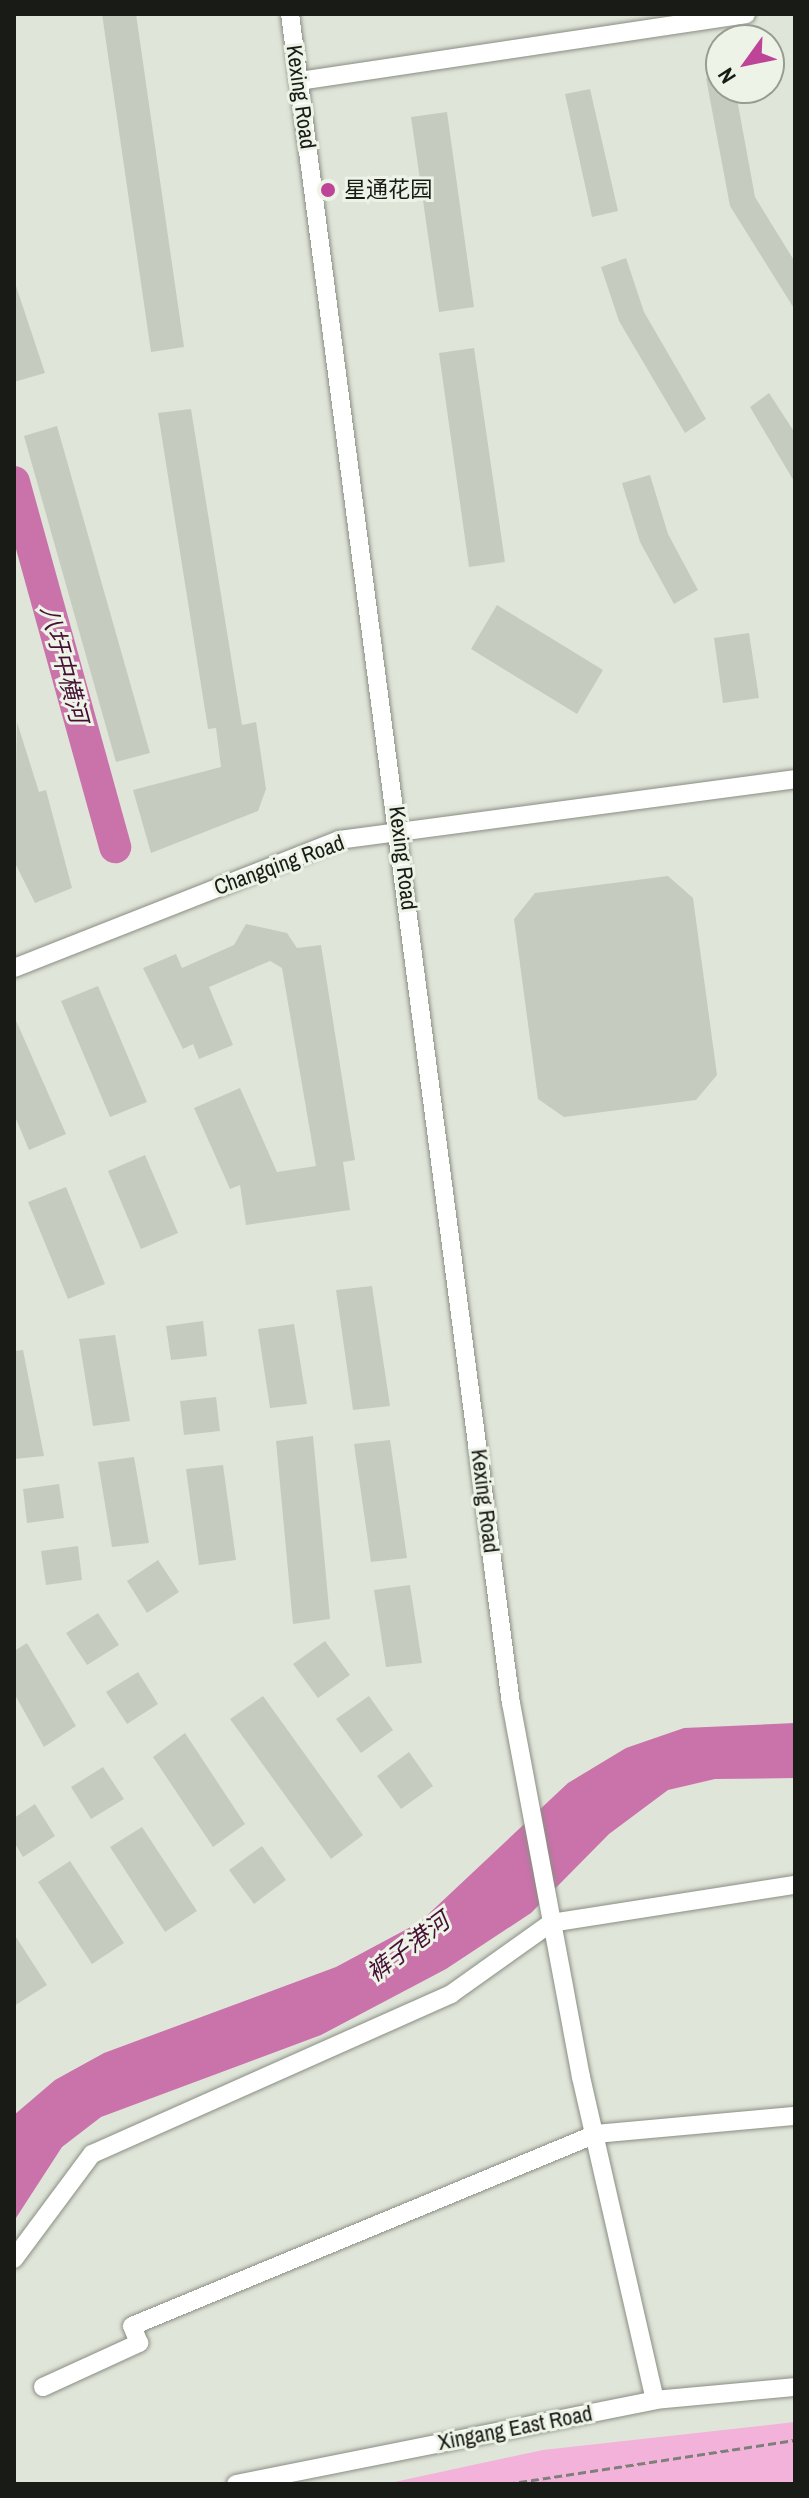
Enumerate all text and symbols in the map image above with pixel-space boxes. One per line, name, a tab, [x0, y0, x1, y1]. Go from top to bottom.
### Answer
north arrow	[705, 24, 785, 104]
street label: Kexing Road	[281, 44, 321, 150]
text: N	[710, 62, 743, 90]
place label: 星通花园	[344, 177, 432, 203]
marker: 星通花园	[319, 181, 337, 199]
water label: 八圩中横河	[35, 602, 93, 726]
street label: Kexing Road	[384, 805, 422, 911]
street label: Changqing Road	[210, 829, 348, 901]
street label: Kexing Road	[466, 1448, 504, 1554]
water label: 裤子港河	[361, 1907, 455, 1987]
street label: Xingang East Road	[436, 2400, 594, 2456]

